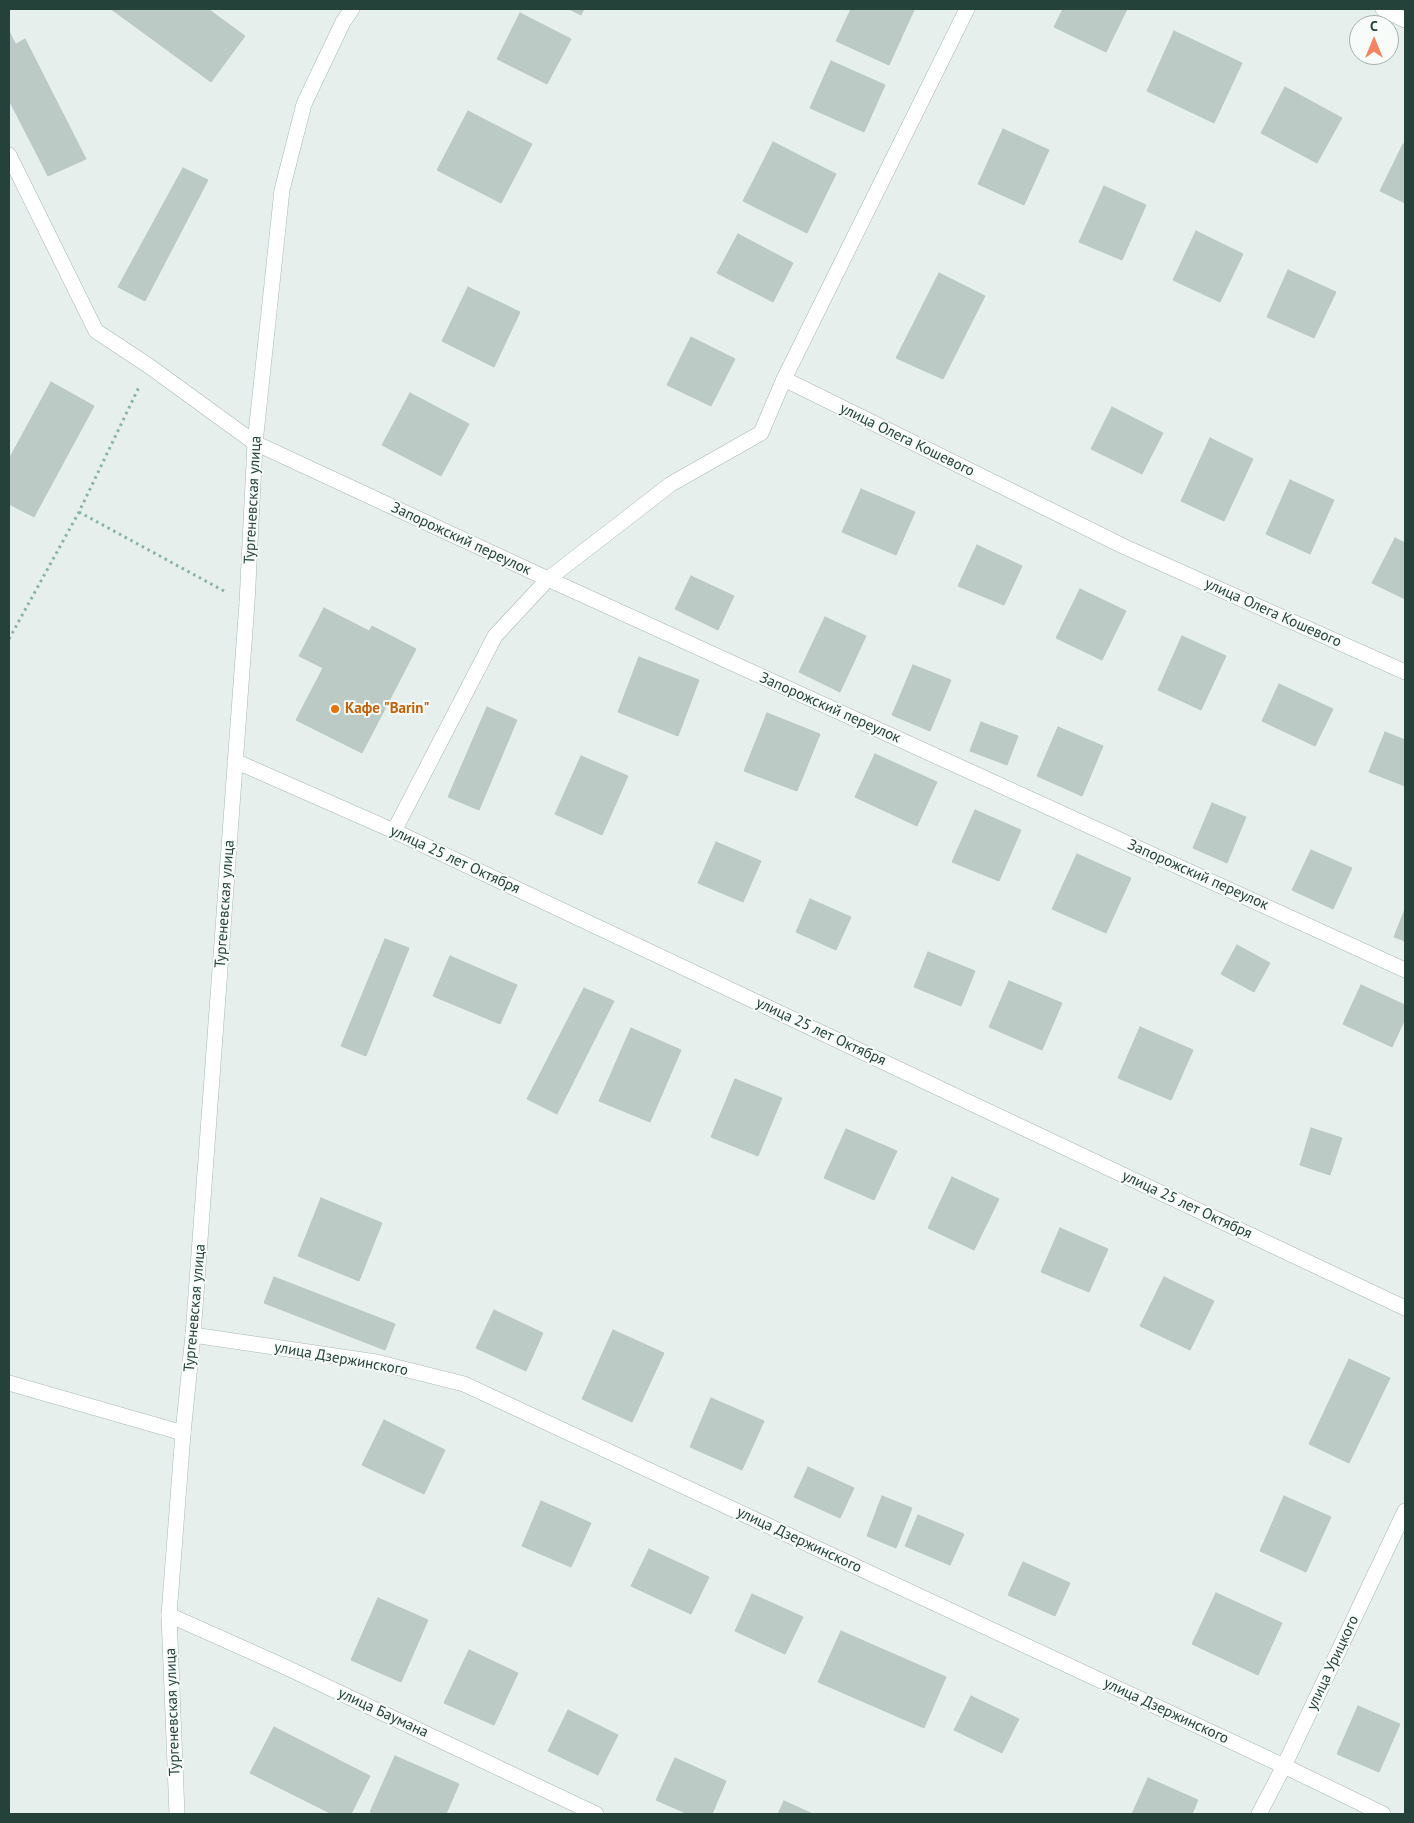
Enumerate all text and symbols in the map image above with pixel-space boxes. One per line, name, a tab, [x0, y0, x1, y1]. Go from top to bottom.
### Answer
north arrow	[1349, 15, 1399, 65]
text: С	[1370, 17, 1378, 35]
street label: улица Олега Кошевого	[837, 400, 977, 480]
street label: Тургеневская улица	[241, 435, 265, 565]
street label: Запорожский переулок	[388, 499, 534, 579]
street label: улица Олега Кошевого	[1202, 575, 1344, 651]
street label: Запорожский переулок	[757, 669, 903, 747]
place label: Кафе "Barin"	[345, 700, 429, 718]
marker: Кафе "Barin"	[329, 703, 341, 715]
street label: улица 25 лет Октября	[387, 822, 523, 898]
street label: Запорожский переулок	[1125, 836, 1271, 914]
street label: Тургеневская улица	[212, 839, 238, 969]
street label: улица 25 лет Октября	[753, 994, 889, 1070]
street label: улица 25 лет Октября	[1119, 1167, 1255, 1243]
street label: Тургеневская улица	[180, 1243, 210, 1373]
street label: улица Дзержинского	[273, 1338, 409, 1380]
street label: улица Дзержинского	[734, 1503, 864, 1577]
street label: улица Урицкого	[1303, 1613, 1363, 1713]
street label: Тургеневская улица	[162, 1648, 184, 1776]
street label: улица Дзержинского	[1101, 1674, 1231, 1748]
street label: улица Баумана	[335, 1684, 431, 1742]

